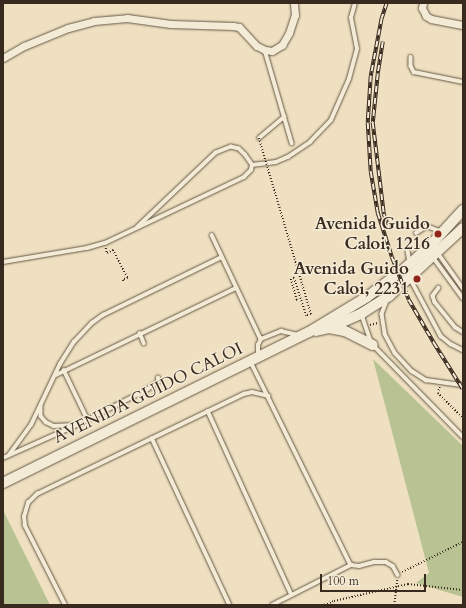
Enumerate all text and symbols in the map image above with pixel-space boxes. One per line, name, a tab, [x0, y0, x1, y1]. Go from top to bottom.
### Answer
place label: Avenida Guido Caloi, 1216	[315, 214, 430, 254]
marker: Avenida Guido Caloi, 1216	[433, 229, 443, 239]
place label: Avenida Guido Caloi, 2231	[294, 259, 409, 299]
marker: Avenida Guido Caloi, 2231	[412, 274, 422, 284]
street label: AVENIDA GUIDO CALOI	[50, 338, 246, 448]
scale bar	[322, 566, 428, 592]
text: 100 m	[327, 573, 359, 589]

